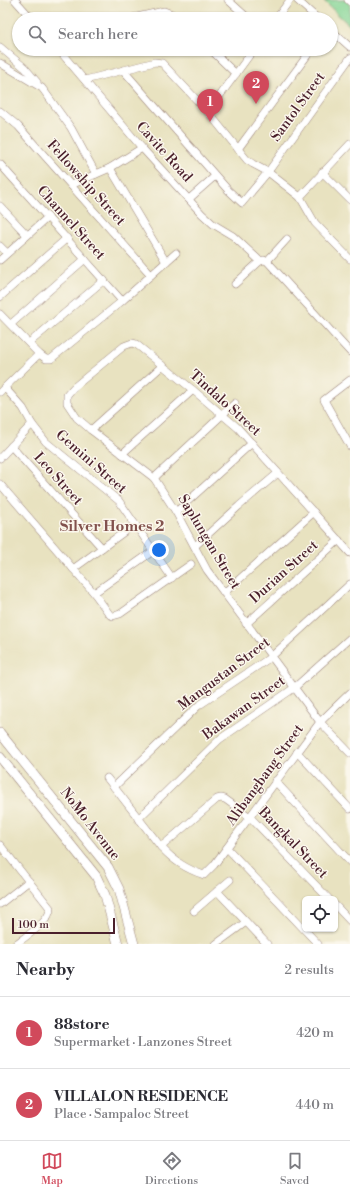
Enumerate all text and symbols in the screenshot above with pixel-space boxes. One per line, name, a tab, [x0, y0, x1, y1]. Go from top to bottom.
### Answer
search box	[12, 12, 338, 56]
icon: search	[26, 23, 48, 45]
text: Search here	[58, 25, 138, 44]
street label: Santol Street	[267, 69, 329, 145]
pin: 2	[243, 71, 269, 104]
pin: 1	[197, 89, 223, 122]
street label: Cavite Road	[132, 118, 196, 186]
street label: Fellowship Street	[43, 136, 129, 230]
street label: Channel Street	[33, 182, 109, 264]
street label: Tindalo Street	[185, 366, 265, 440]
street label: Gemini Street	[52, 426, 130, 498]
street label: Leo Street	[30, 449, 86, 509]
street label: Saplungan Street	[174, 491, 244, 593]
district label: Silver Homes 2	[60, 517, 164, 536]
street label: Durian Street	[246, 536, 322, 608]
your location	[149, 540, 169, 560]
street label: Mangustan Street	[174, 633, 274, 715]
street label: Bakawan Street	[198, 672, 289, 745]
street label: Alibangbang Street	[222, 721, 308, 830]
street label: NoMo Avenue	[56, 784, 124, 864]
street label: Bangkal Street	[254, 803, 332, 883]
map controls	[302, 896, 338, 932]
button: locate	[302, 896, 338, 932]
scale bar	[12, 916, 115, 935]
text: 100 m	[18, 918, 49, 932]
text: Nearby	[16, 959, 75, 981]
text: 2 results	[285, 962, 334, 978]
text: 88store	[54, 1015, 110, 1034]
text: 1	[26, 1025, 32, 1041]
text: 420 m	[296, 1025, 334, 1041]
text: Supermarket · Lanzones Street	[54, 1034, 232, 1050]
text: VILLALON RESIDENCE	[54, 1087, 228, 1106]
text: 2	[25, 1097, 33, 1113]
text: 440 m	[296, 1097, 334, 1113]
text: Place · Sampaloc Street	[54, 1106, 189, 1122]
tab: Map	[41, 1150, 63, 1188]
tab: Directions	[145, 1150, 198, 1188]
tab: Saved	[280, 1150, 309, 1188]

